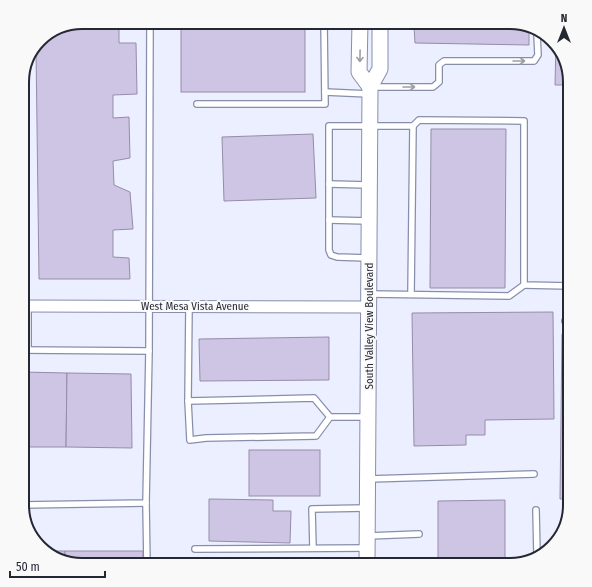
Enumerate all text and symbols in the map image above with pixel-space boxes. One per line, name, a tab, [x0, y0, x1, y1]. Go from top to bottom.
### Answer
north arrow	[544, 8, 584, 48]
text: N	[561, 12, 567, 25]
one-way arrow	[356, 49, 364, 62]
one-way arrow	[512, 57, 525, 65]
one-way arrow	[402, 83, 415, 91]
street label: South Valley View Boulevard	[363, 263, 376, 390]
street label: West Mesa Vista Avenue	[141, 300, 249, 313]
scale bar	[10, 553, 105, 579]
text: 50 m	[16, 560, 40, 574]

